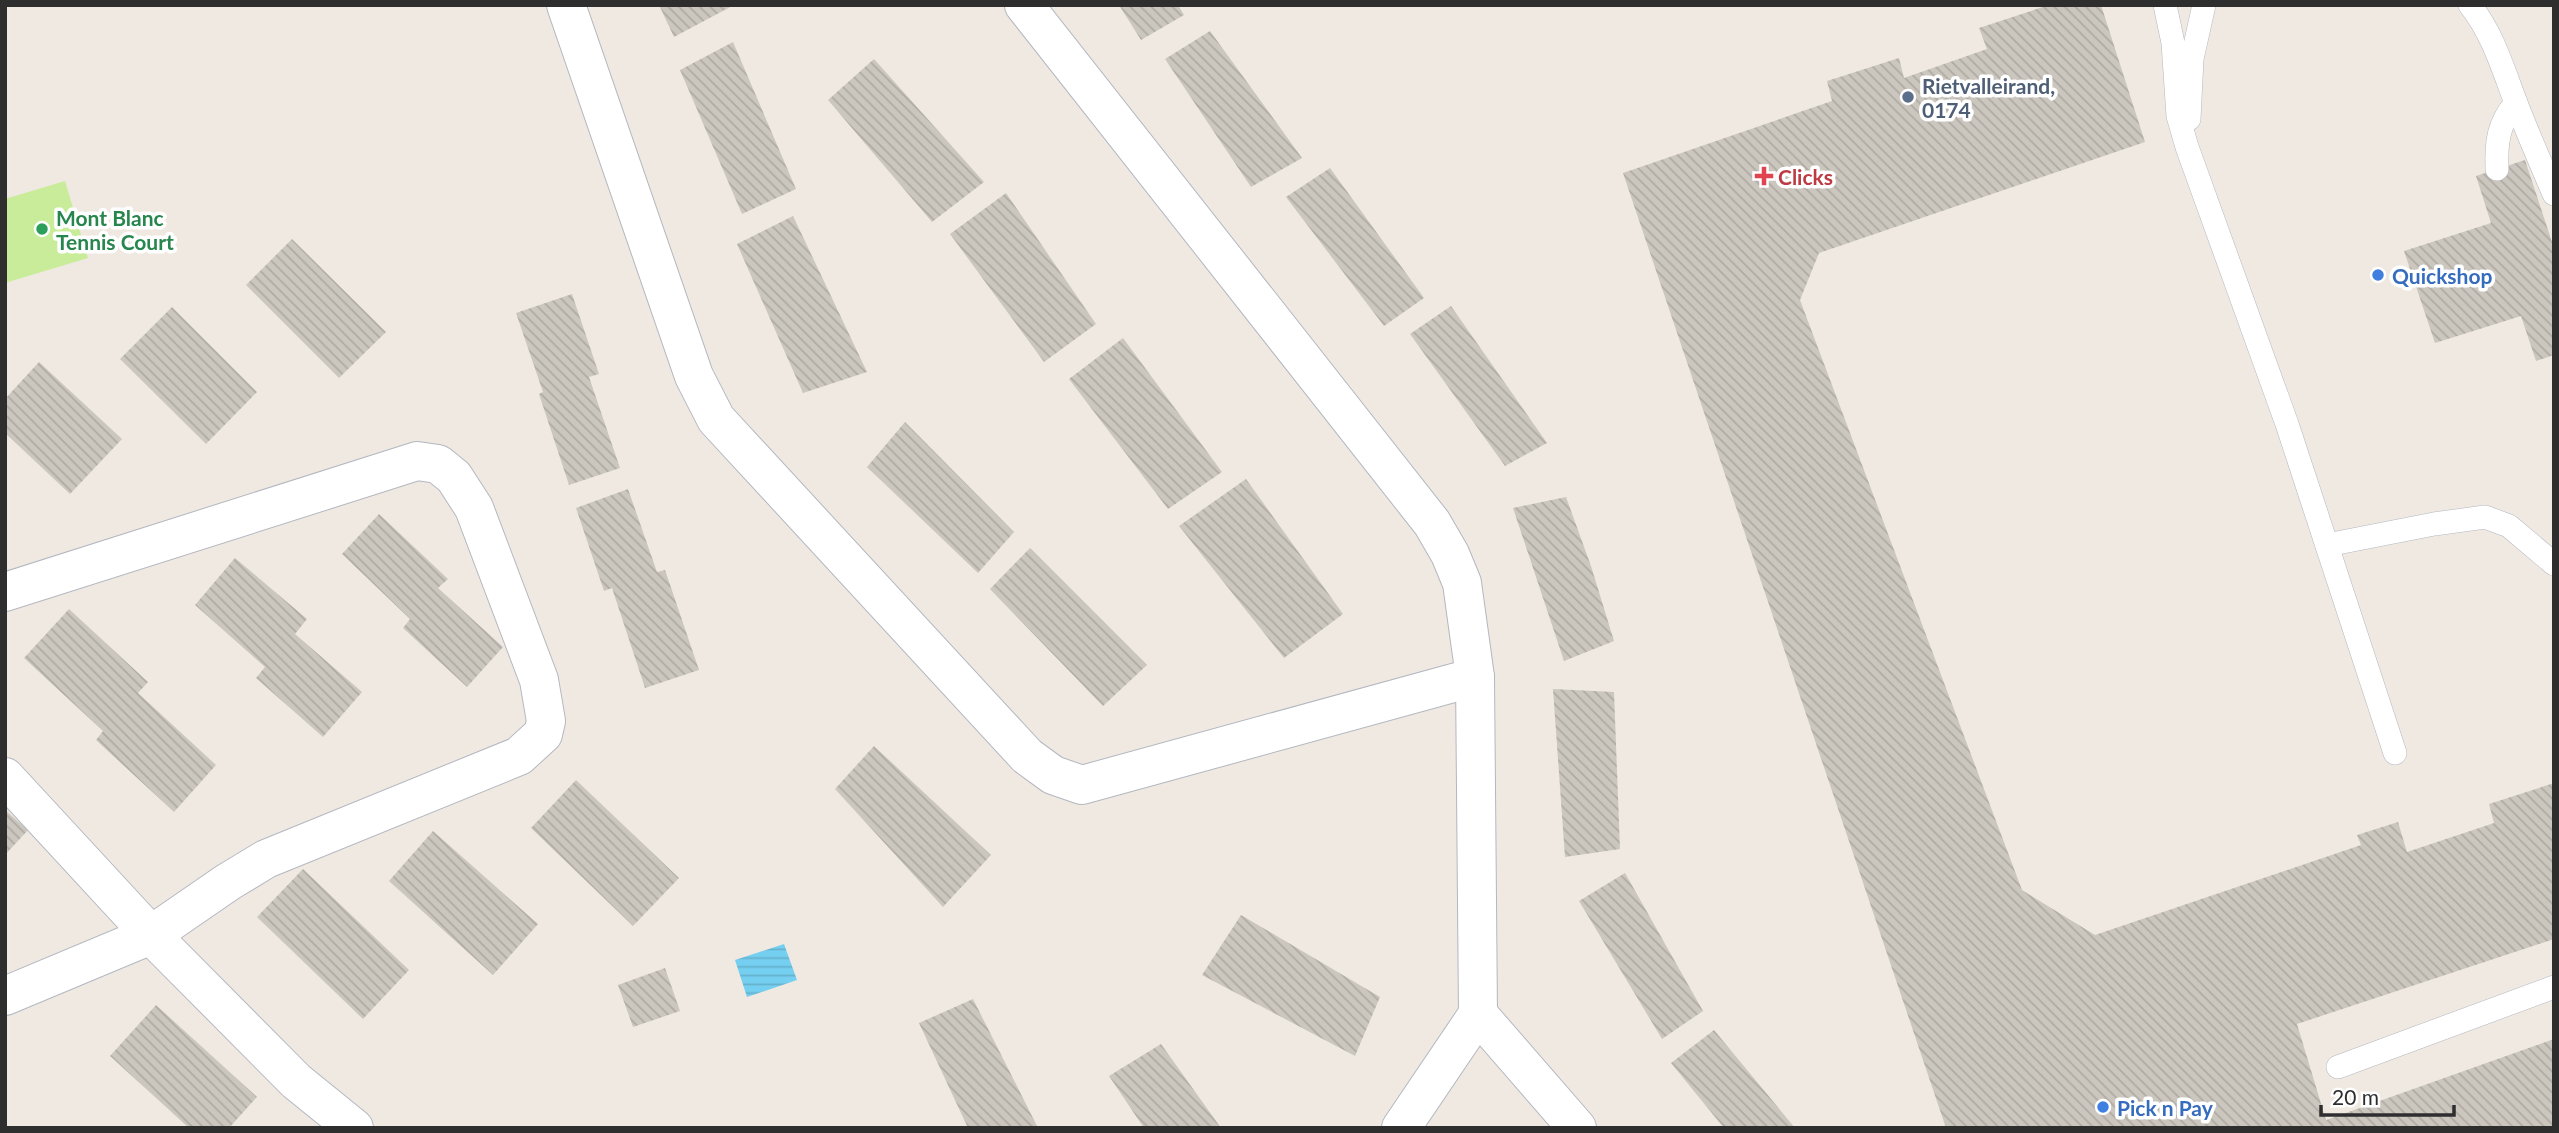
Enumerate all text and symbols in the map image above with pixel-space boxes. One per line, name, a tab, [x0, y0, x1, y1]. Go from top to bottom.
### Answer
place label: Rietvalleirand, 0174	[1922, 73, 2055, 122]
marker: Rietvalleirand, 0174	[1900, 89, 1916, 105]
place label: Clicks	[1778, 164, 1833, 189]
marker: Clicks	[1756, 168, 1772, 184]
place label: Mont Blanc Tennis Court	[56, 205, 174, 254]
marker: Mont Blanc Tennis Court	[34, 221, 50, 237]
place label: Quickshop	[2392, 263, 2492, 288]
marker: Quickshop	[2370, 267, 2386, 283]
scale bar	[2321, 1074, 2454, 1118]
text: 20 m	[2332, 1084, 2379, 1109]
place label: Pick n Pay	[2117, 1095, 2214, 1120]
marker: Pick n Pay	[2095, 1099, 2111, 1115]

